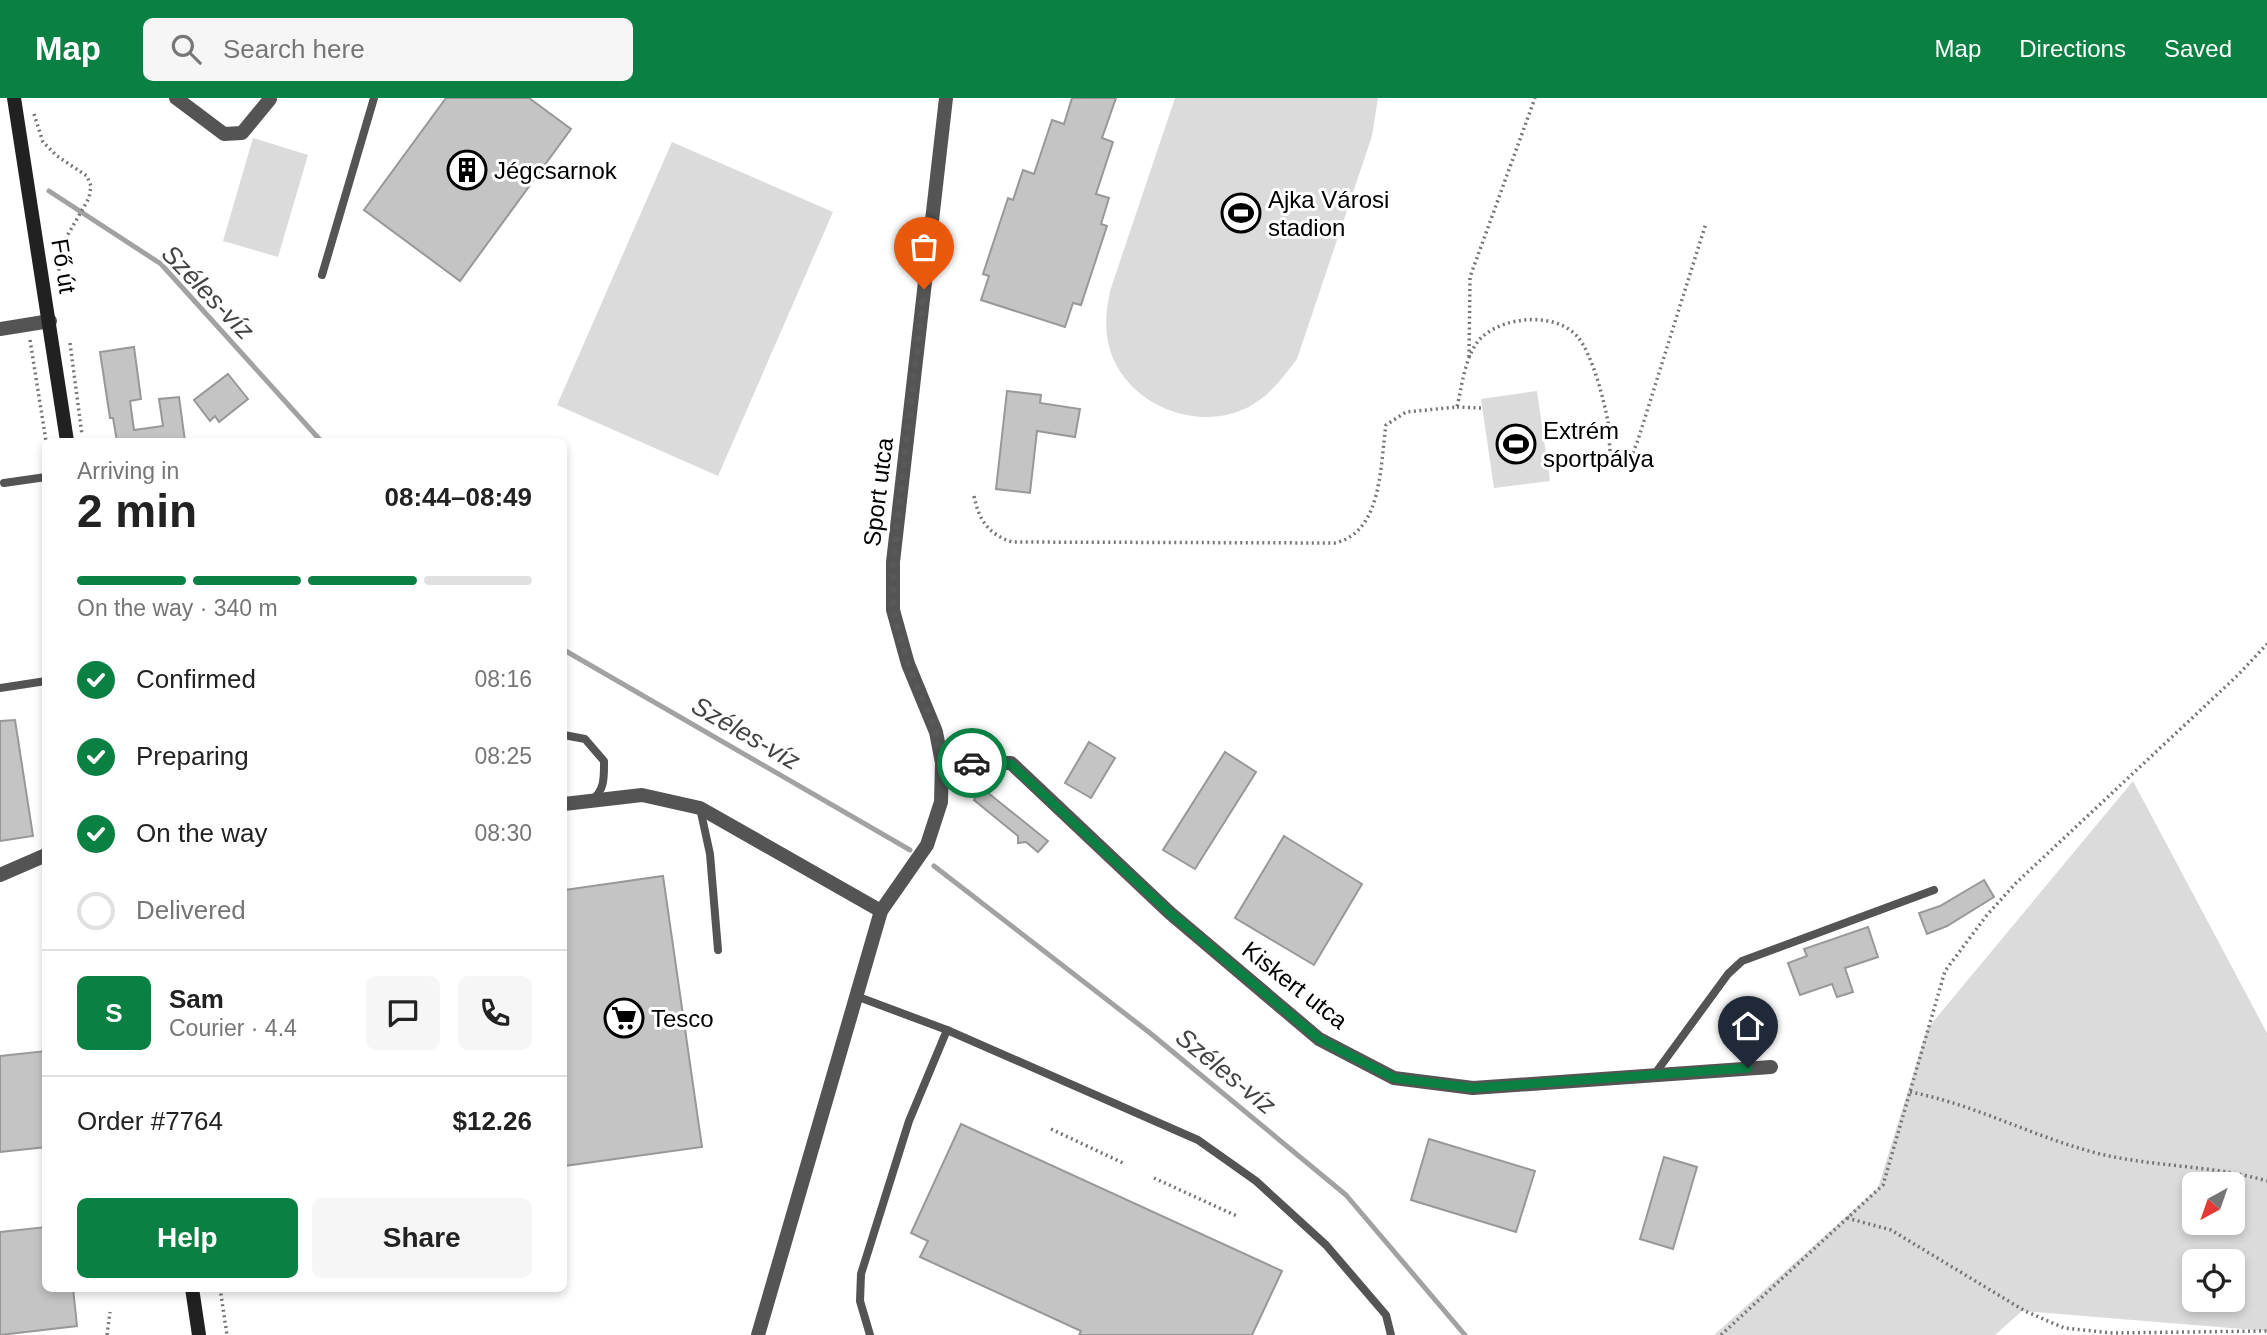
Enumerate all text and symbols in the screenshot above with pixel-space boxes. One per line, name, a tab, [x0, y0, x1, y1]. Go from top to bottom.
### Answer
search box	[143, 18, 633, 81]
text: Map	[35, 30, 101, 67]
icon: search	[167, 30, 205, 68]
text: Search here	[223, 34, 365, 64]
text: Map	[1935, 35, 1981, 62]
text: Directions	[2019, 35, 2126, 62]
text: Saved	[2164, 35, 2232, 62]
building icon: Jégcsarnok	[446, 149, 488, 191]
place label: Jégcsarnok	[494, 157, 618, 184]
place label: Ajka Városi stadion	[1268, 186, 1389, 241]
sports icon: Ajka Városi stadion	[1220, 192, 1262, 234]
pin	[894, 217, 954, 289]
icon: bag	[905, 228, 943, 266]
street label: Fő út	[46, 237, 82, 295]
water label: Széles-víz	[156, 238, 260, 346]
place label: Extrém sportpálya	[1543, 417, 1654, 472]
sports icon: Extrém sportpálya	[1495, 423, 1537, 465]
street label: Sport utca	[858, 435, 898, 548]
text: Arriving in	[77, 458, 179, 484]
text: 08:44–08:49	[385, 482, 532, 512]
text: 2 min	[77, 485, 197, 537]
text: On the way · 340 m	[77, 595, 278, 621]
icon: check	[77, 661, 115, 699]
text: Confirmed	[136, 664, 256, 694]
text: 08:16	[474, 666, 532, 692]
water label: Széles-víz	[687, 690, 805, 776]
courier	[937, 728, 1007, 798]
icon: check	[77, 738, 115, 776]
text: Preparing	[136, 741, 249, 771]
text: 08:25	[474, 743, 532, 769]
icon: car	[953, 744, 991, 782]
icon: check	[77, 815, 115, 853]
text: On the way	[136, 818, 268, 848]
text: 08:30	[474, 820, 532, 846]
text: Delivered	[136, 895, 246, 925]
street label: Kiskert utca	[1237, 936, 1353, 1035]
button: chat	[366, 976, 440, 1050]
button: phone	[458, 976, 532, 1050]
text: Sam	[169, 984, 224, 1014]
pin	[1718, 996, 1778, 1068]
supermarket icon: Tesco	[603, 997, 645, 1039]
text: S	[105, 998, 123, 1028]
place label: Tesco	[651, 1005, 714, 1032]
icon: home	[1729, 1007, 1767, 1045]
text: Courier · 4.4	[169, 1015, 297, 1041]
water label: Széles-víz	[1170, 1022, 1282, 1120]
text: Order #7764	[77, 1106, 223, 1136]
text: $12.26	[452, 1106, 532, 1136]
north arrow	[2182, 1172, 2245, 1236]
map controls	[2182, 1172, 2245, 1312]
button: Help	[77, 1198, 298, 1278]
button: Share	[312, 1198, 532, 1278]
button: locate	[2182, 1249, 2245, 1312]

